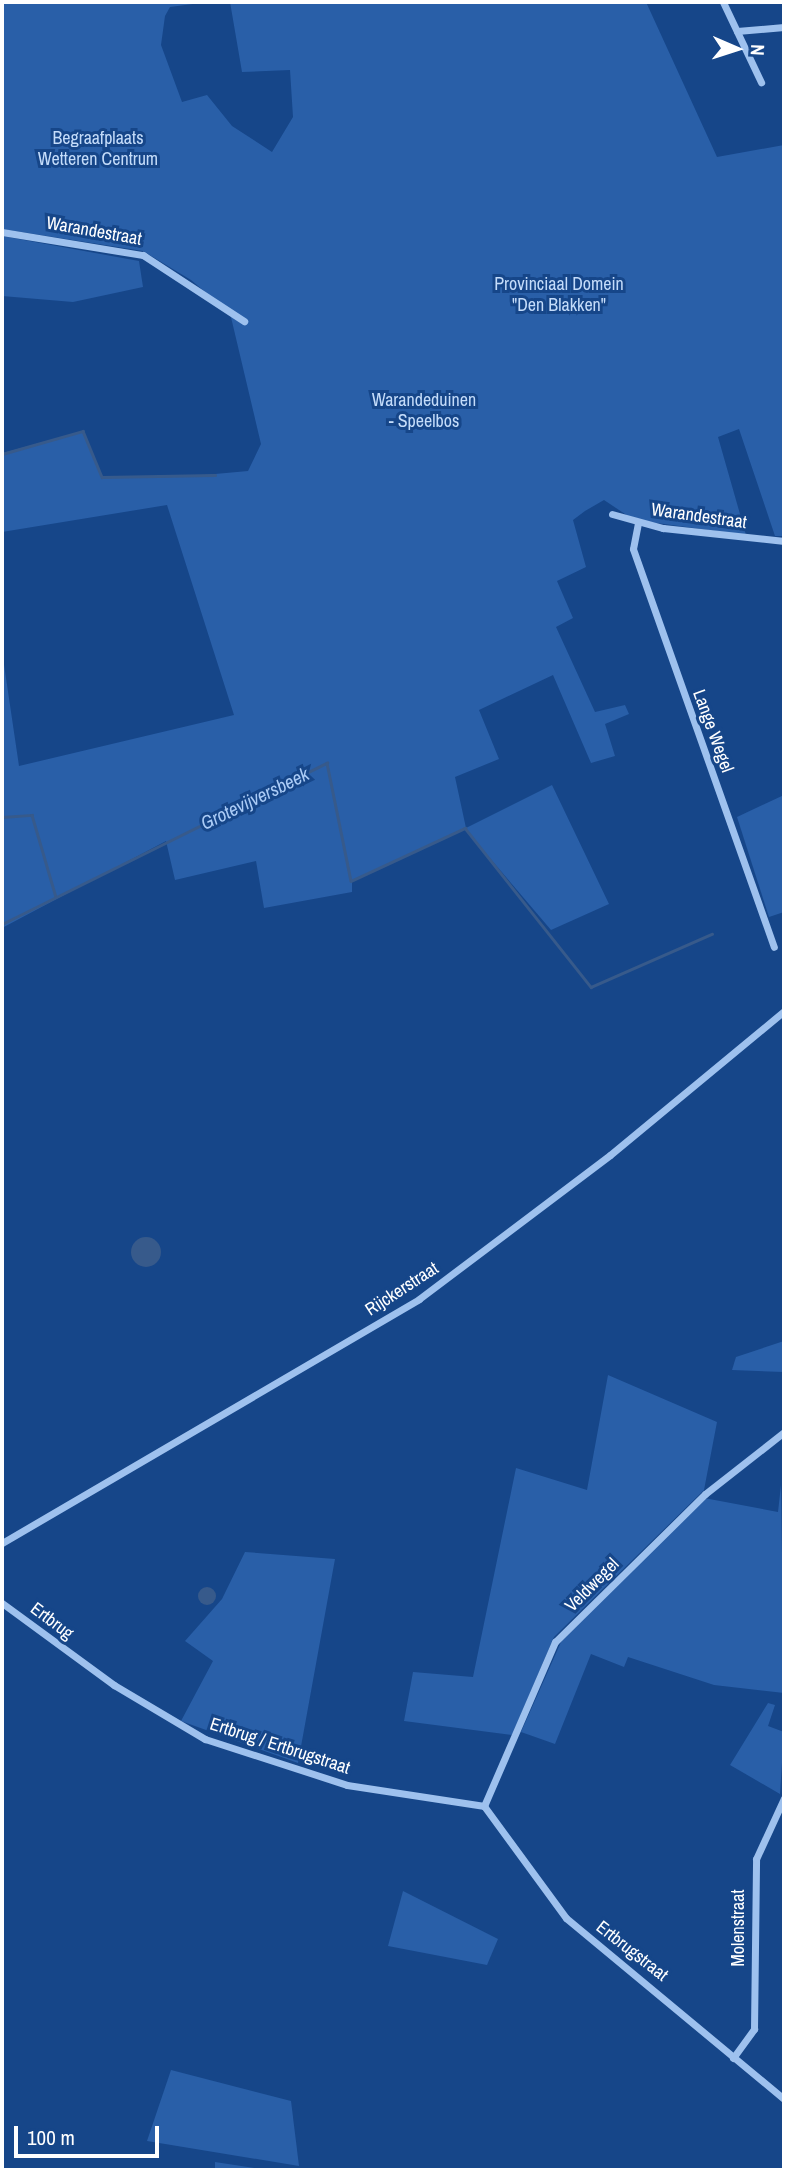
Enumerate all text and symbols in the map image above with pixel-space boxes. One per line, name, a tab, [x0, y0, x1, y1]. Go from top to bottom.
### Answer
north arrow	[702, 14, 772, 84]
text: N	[745, 44, 771, 56]
park label: Begraafplaats Wetteren Centrum	[38, 128, 158, 170]
street label: Warandestraat	[45, 212, 143, 250]
park label: Provinciaal Domein "Den Blakken"	[494, 274, 624, 316]
park label: Warandeduinen - Speelbos	[372, 390, 476, 432]
street label: Warandestraat	[650, 499, 748, 533]
street label: Lange Wegel	[688, 687, 738, 775]
water label: Grotevijversbeek	[197, 763, 313, 835]
street label: Rijckerstraat	[361, 1257, 443, 1321]
street label: Veldwegel	[561, 1554, 623, 1616]
street label: Ertbrug	[26, 1598, 78, 1644]
street label: Ertbrug / Ertbrugstraat	[207, 1713, 353, 1779]
street label: Molenstraat	[727, 1889, 749, 1967]
street label: Ertbrugstraat	[592, 1916, 672, 1986]
scale bar	[18, 2112, 163, 2156]
text: 100 m	[27, 2123, 75, 2152]

